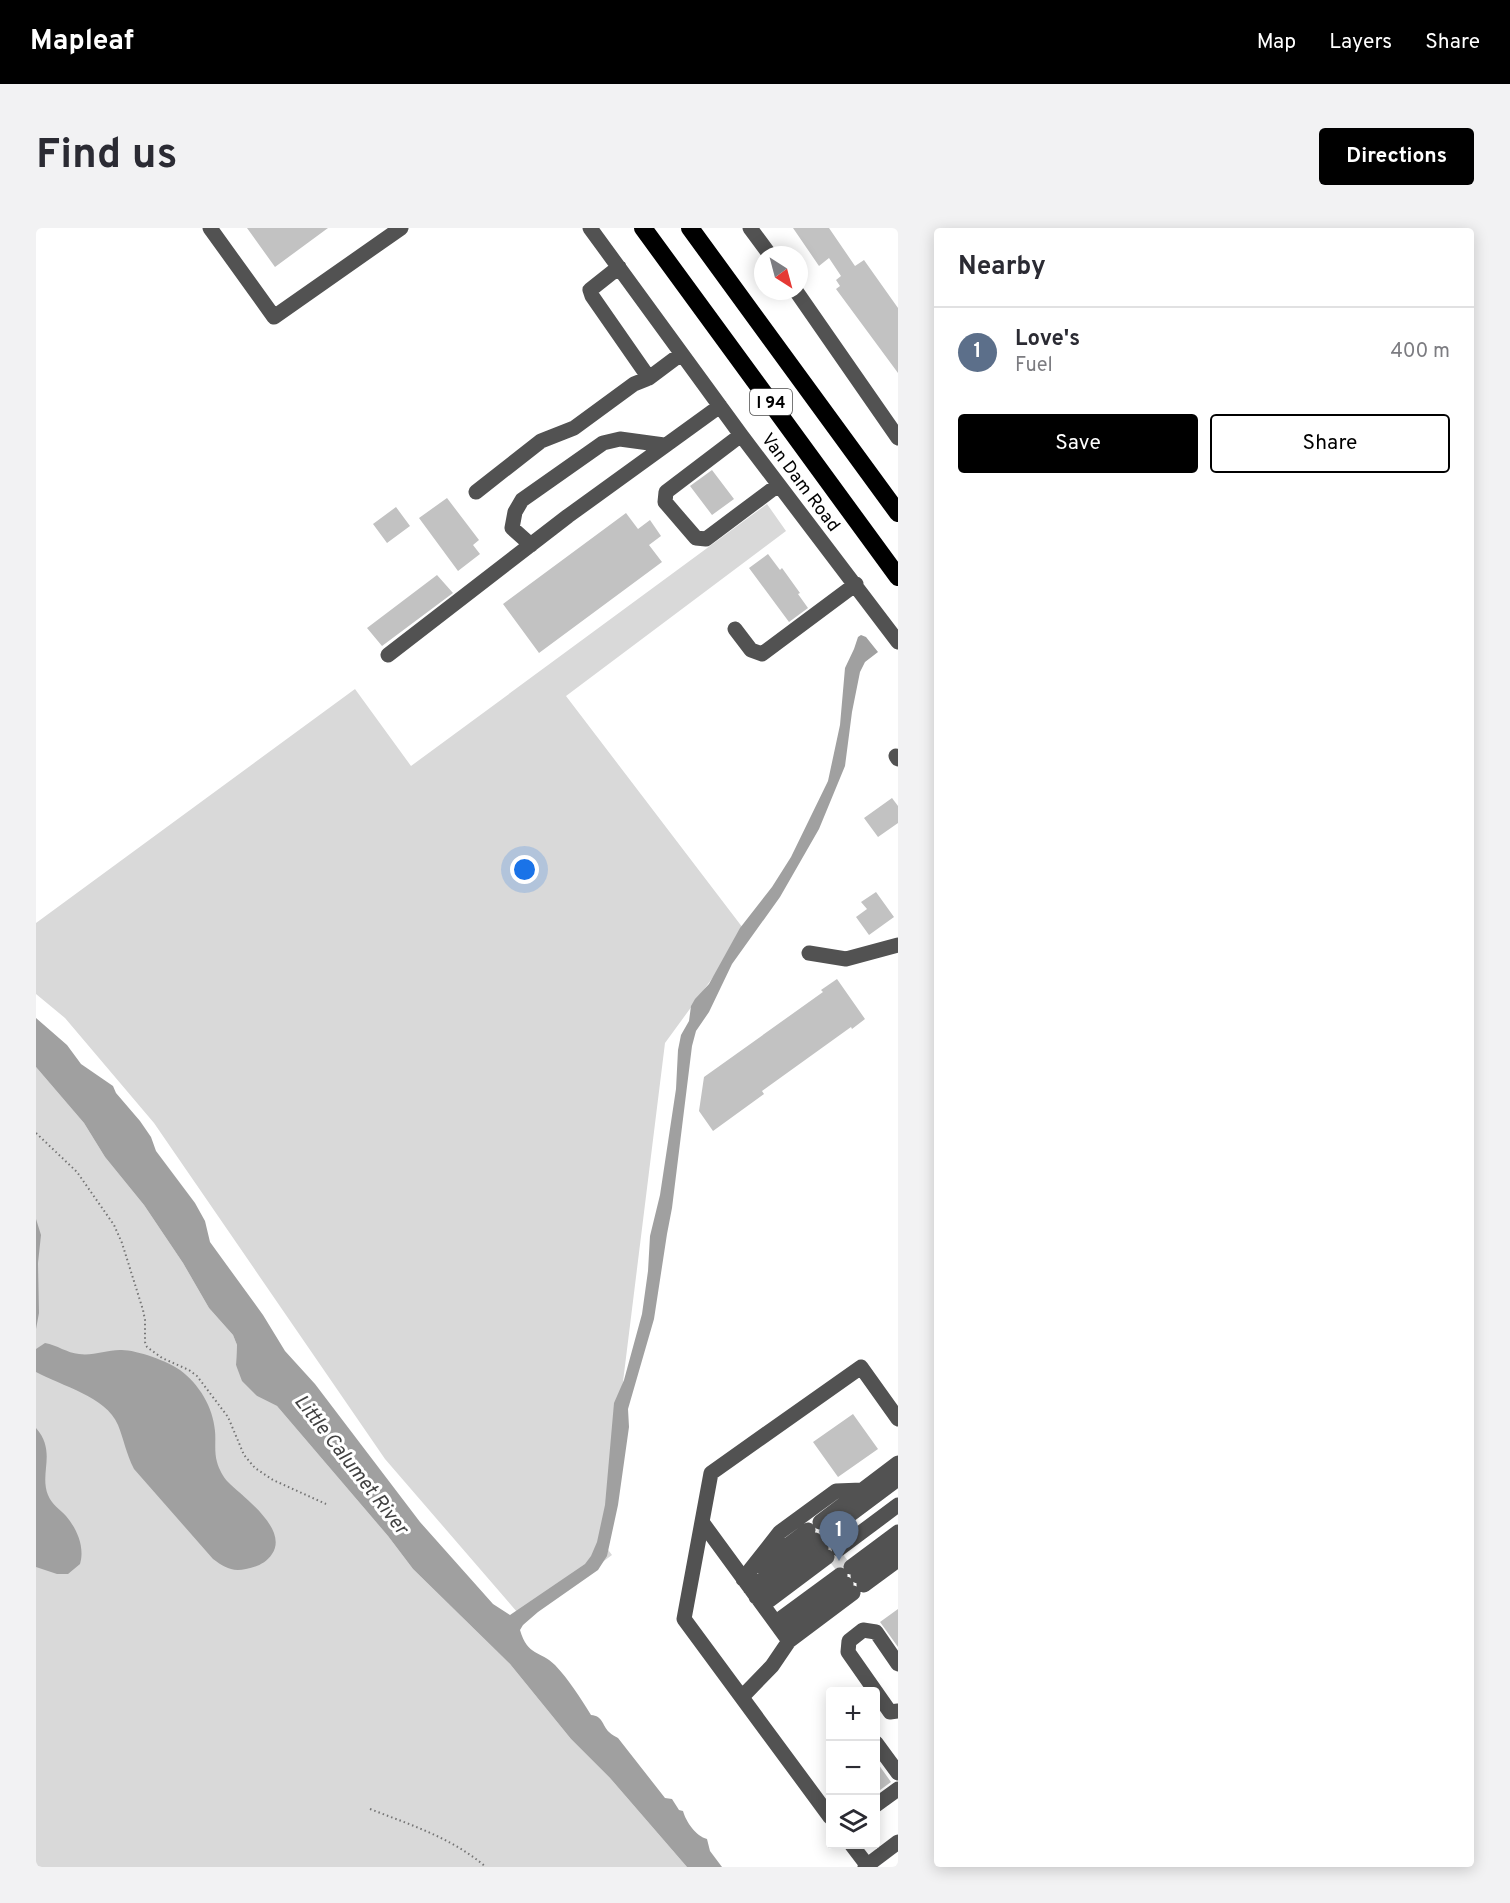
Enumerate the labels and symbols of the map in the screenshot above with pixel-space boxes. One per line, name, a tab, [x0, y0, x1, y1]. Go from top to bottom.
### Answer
north arrow	[754, 246, 808, 300]
road number: I 94	[750, 389, 792, 415]
street label: Van Dam Road	[755, 429, 844, 537]
your location	[510, 855, 539, 884]
water label: Little Calumet River	[288, 1390, 414, 1542]
pin: 1	[820, 1512, 858, 1561]

